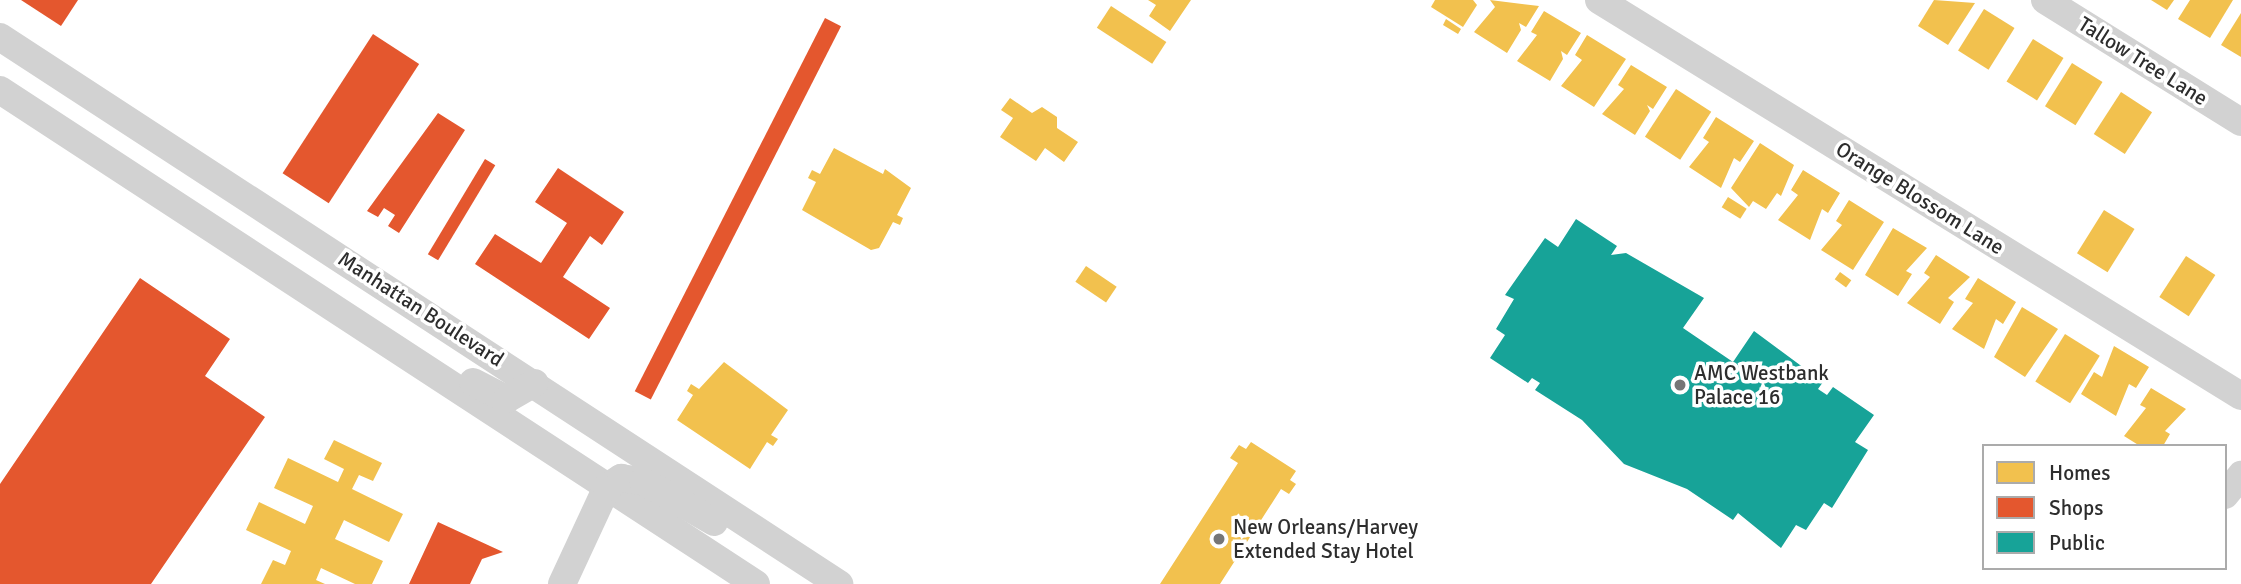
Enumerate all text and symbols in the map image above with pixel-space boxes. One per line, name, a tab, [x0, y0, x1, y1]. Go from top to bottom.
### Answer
street label: Tallow Tree Lane	[2074, 11, 2212, 111]
street label: Orange Blossom Lane	[1831, 136, 2009, 260]
street label: Manhattan Boulevard	[333, 246, 509, 372]
place label: AMC Westbank Palace 16	[1694, 360, 1829, 410]
marker: AMC Westbank Palace 16	[1672, 377, 1688, 393]
legend	[1982, 444, 2227, 570]
text: Homes	[2049, 460, 2111, 486]
text: Shops	[2049, 495, 2103, 521]
place label: New Orleans/Harvey Extended Stay Hotel	[1233, 514, 1418, 564]
text: Public	[2049, 530, 2105, 556]
marker: New Orleans/Harvey Extended Stay Hotel	[1211, 531, 1227, 547]

